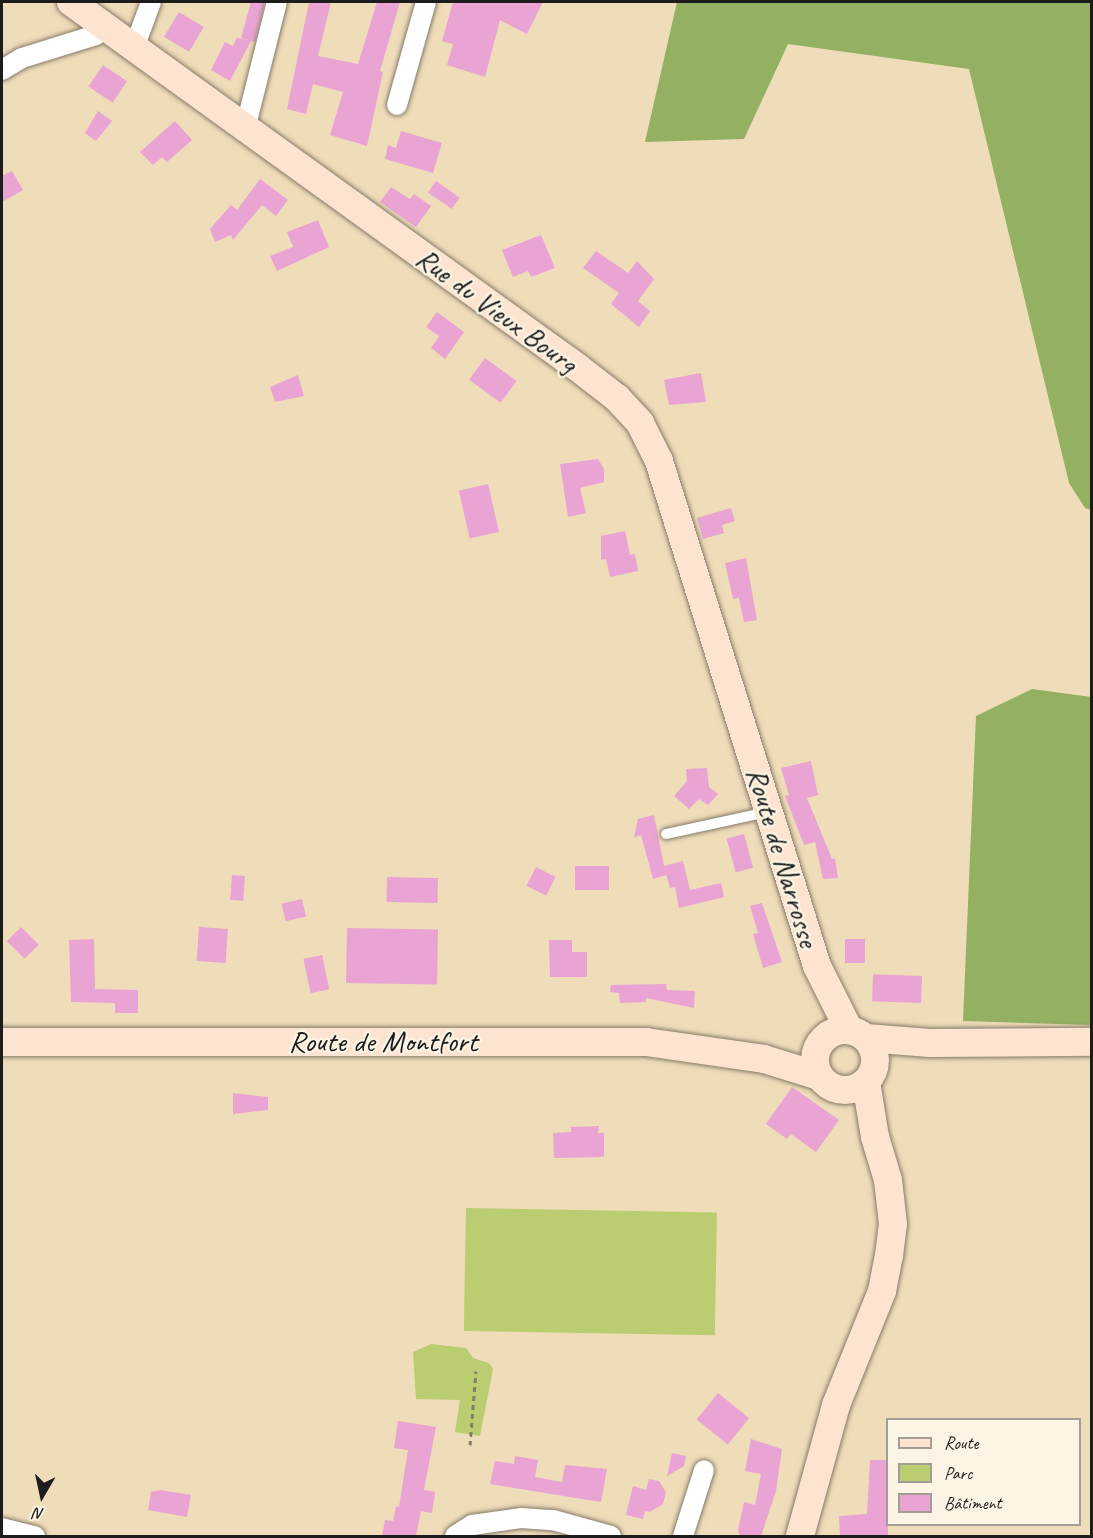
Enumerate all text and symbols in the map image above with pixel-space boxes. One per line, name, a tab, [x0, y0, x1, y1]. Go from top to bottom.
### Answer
street label: Rue du Vieux Bourg	[409, 239, 585, 381]
street label: Route de Narrosse	[738, 762, 828, 952]
street label: Route de Montfort	[289, 1023, 477, 1059]
legend	[886, 1418, 1081, 1526]
text: Route	[944, 1432, 978, 1454]
text: Parc	[944, 1462, 972, 1484]
north arrow	[12, 1466, 72, 1526]
text: Bâtiment	[944, 1492, 1002, 1514]
text: N	[33, 1503, 46, 1524]

